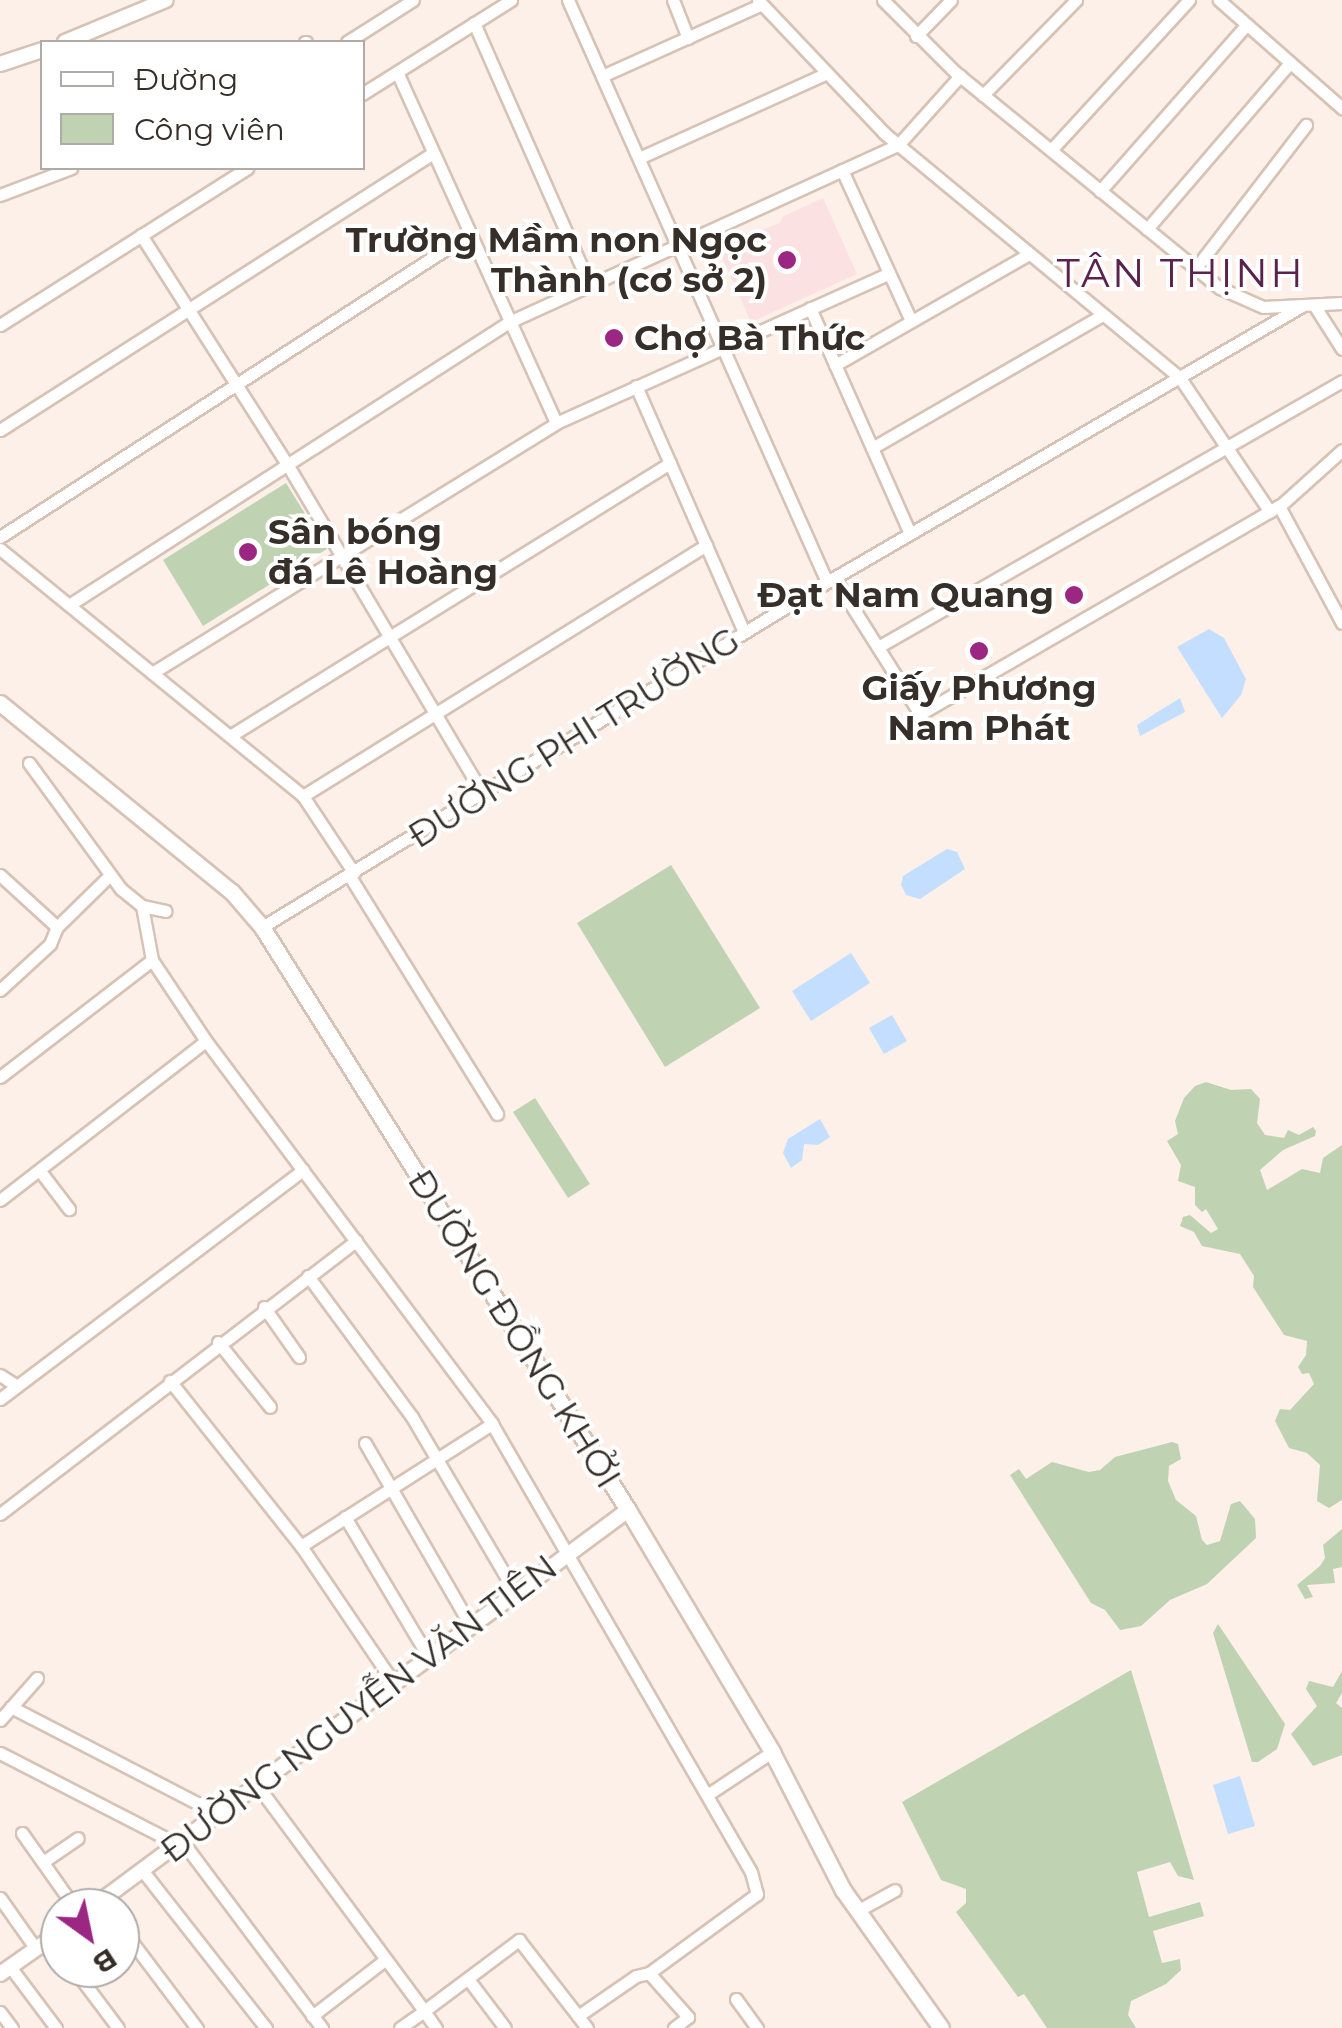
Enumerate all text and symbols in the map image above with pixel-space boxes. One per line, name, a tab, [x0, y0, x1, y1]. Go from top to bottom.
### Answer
legend	[40, 40, 365, 170]
text: Đường	[134, 61, 238, 98]
text: Công viên	[134, 111, 285, 148]
place label: Trường Mầm non Ngọc Thành (cơ sở 2)	[346, 219, 767, 301]
marker: Trường Mầm non Ngọc Thành (cơ sở 2)	[776, 249, 798, 271]
district label: TÂN THỊNH	[1057, 249, 1305, 297]
place label: Chợ Bà Thức	[634, 317, 865, 359]
marker: Chợ Bà Thức	[603, 327, 625, 349]
place label: Sân bóng đá Lê Hoàng	[268, 511, 498, 593]
marker: Sân bóng đá Lê Hoàng	[237, 541, 259, 563]
place label: Đạt Nam Quang	[757, 574, 1054, 616]
marker: Đạt Nam Quang	[1063, 584, 1085, 606]
street label: ĐƯỜNG PHI TRƯỜNG	[401, 619, 747, 857]
marker: Giấy Phương Nam Phát	[968, 640, 990, 662]
place label: Giấy Phương Nam Phát	[861, 667, 1097, 749]
street label: ĐƯỜNG ĐỒNG KHỞI	[399, 1162, 629, 1496]
street label: ĐƯỜNG NGUYỄN VĂN TIÊN	[153, 1546, 565, 1872]
north arrow	[40, 1888, 140, 1988]
text: B	[87, 1941, 123, 1982]

